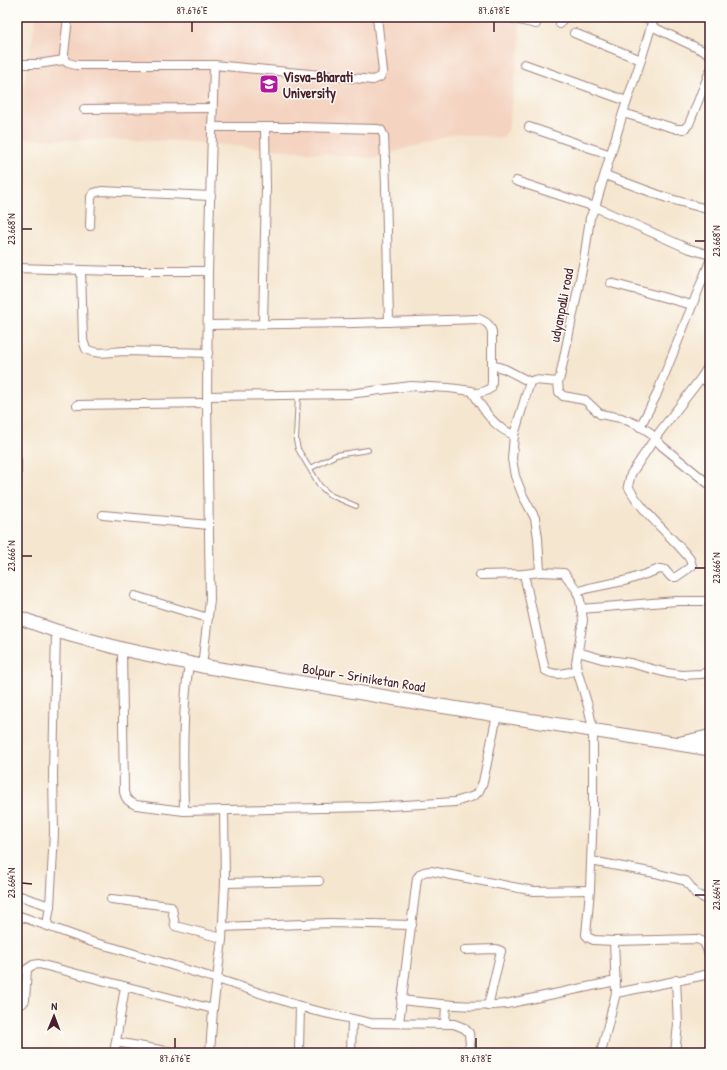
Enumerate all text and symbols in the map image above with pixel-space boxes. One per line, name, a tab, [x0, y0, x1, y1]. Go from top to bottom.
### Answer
text: 87.676°E	[176, 4, 208, 17]
text: 87.678°E	[478, 4, 510, 17]
place label: Visva-Bharati University	[283, 67, 353, 104]
school or university icon: Visva-Bharati University	[258, 73, 280, 95]
text: 23.668°N	[5, 213, 18, 245]
text: 23.668°N	[710, 225, 723, 257]
street label: udyanpalli road	[545, 266, 579, 344]
text: 23.666°N	[5, 541, 18, 571]
text: 23.666°N	[710, 553, 723, 583]
street label: Bolpur - Sriniketan Road	[301, 658, 427, 697]
text: 23.664°N	[5, 868, 18, 898]
text: 23.664°N	[710, 880, 723, 910]
north arrow	[34, 996, 74, 1036]
text: N	[51, 999, 57, 1013]
text: 87.676°E	[159, 1052, 191, 1065]
text: 87.678°E	[460, 1052, 492, 1065]

